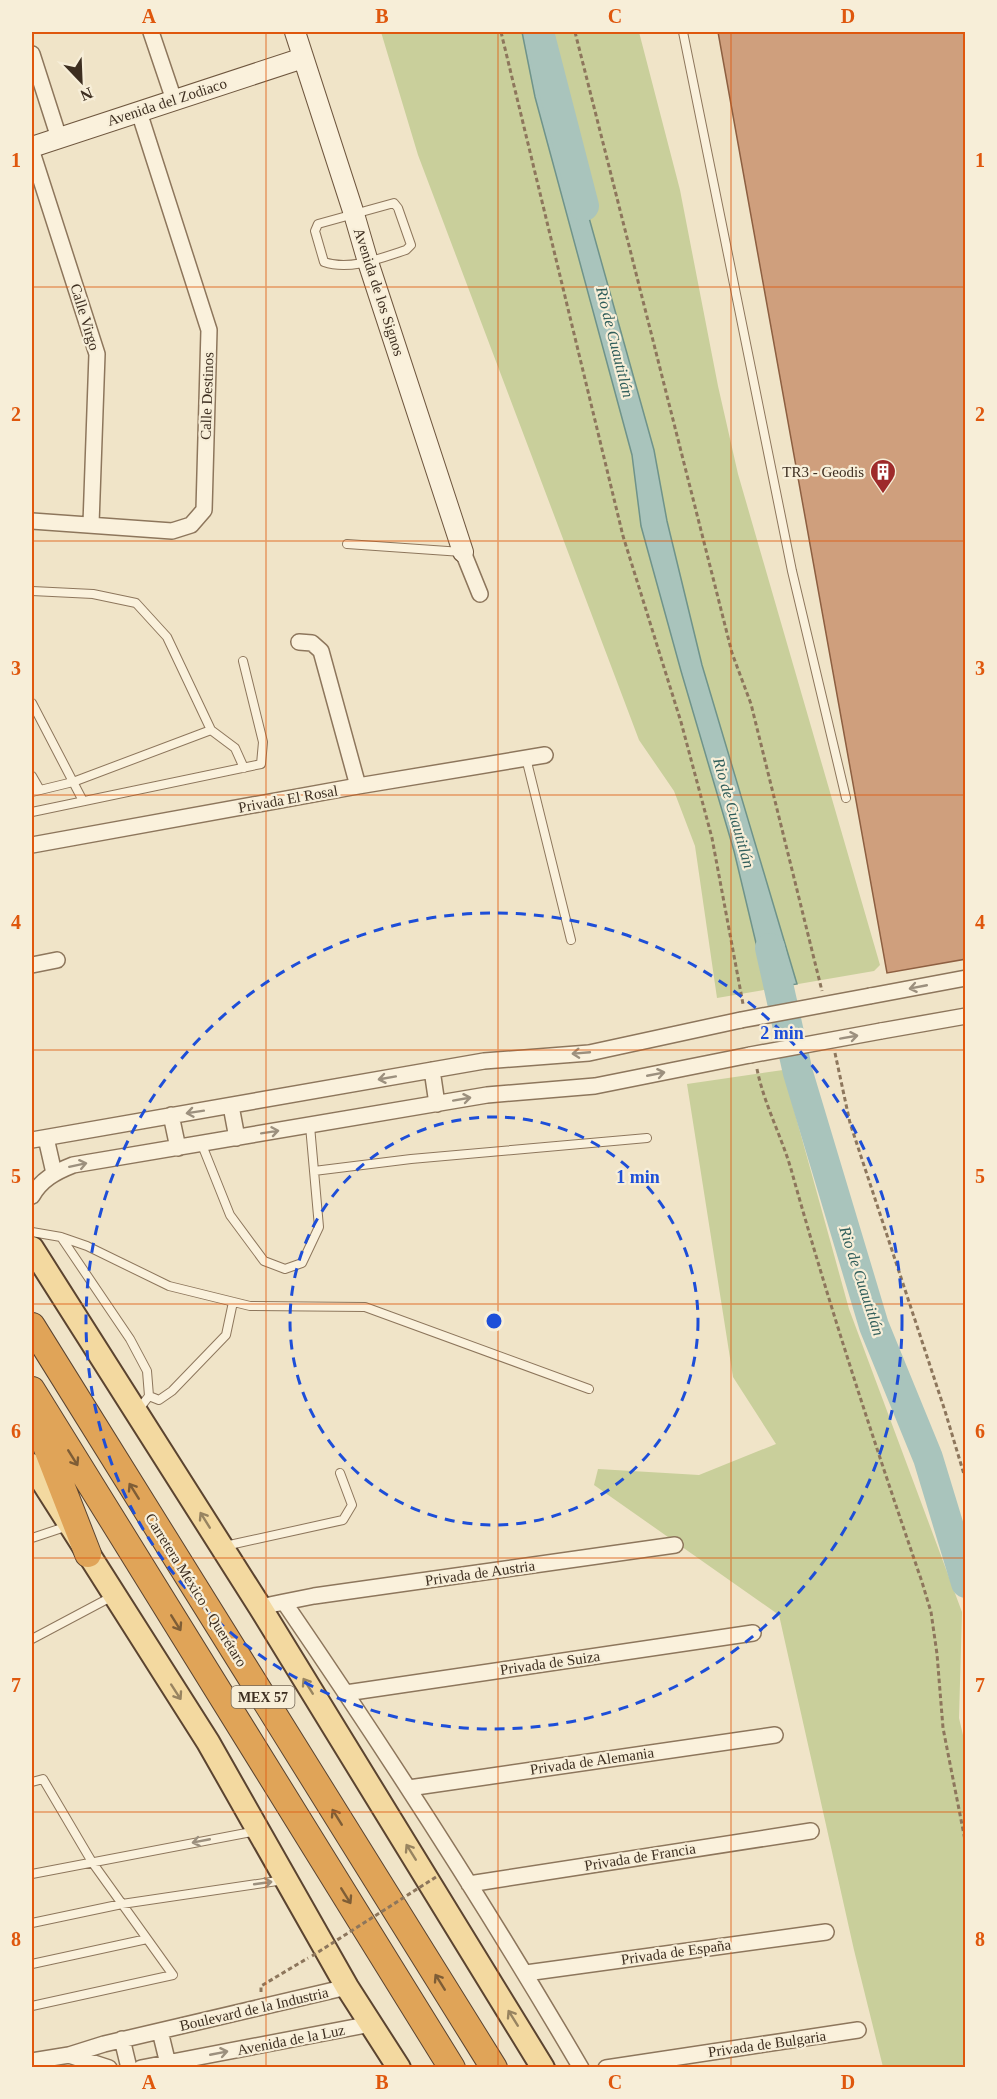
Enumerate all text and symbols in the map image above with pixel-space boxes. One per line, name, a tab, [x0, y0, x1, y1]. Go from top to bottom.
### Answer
text: A	[142, 5, 157, 27]
text: B	[375, 5, 389, 27]
text: C	[608, 5, 622, 27]
text: D	[841, 5, 855, 27]
north arrow	[51, 51, 111, 111]
street label: Avenida del Zodiaco	[105, 75, 229, 129]
text: N	[78, 84, 95, 105]
text: 1	[11, 149, 21, 171]
text: 1	[975, 149, 985, 171]
street label: Avenida de los Signos	[351, 226, 407, 358]
street label: Calle Virgo	[67, 282, 103, 352]
water label: Rio de Cuautitlán	[593, 284, 637, 399]
street label: Calle Destinos	[197, 352, 217, 440]
text: 2	[11, 403, 21, 425]
text: 2	[975, 403, 985, 425]
building icon: TR3 - Geodis	[868, 457, 898, 495]
place label: TR3 - Geodis	[782, 464, 864, 480]
text: 3	[11, 657, 21, 679]
text: 3	[975, 657, 985, 679]
water label: Rio de Cuautitlán	[710, 755, 758, 870]
street label: Privada El Rosal	[237, 782, 339, 816]
text: 4	[11, 911, 21, 933]
text: 4	[975, 911, 985, 933]
one-way arrow	[908, 982, 928, 993]
text: 2 min	[760, 1023, 804, 1043]
one-way arrow	[839, 1031, 859, 1042]
one-way arrow	[571, 1048, 591, 1059]
one-way arrow	[645, 1068, 665, 1079]
one-way arrow	[378, 1073, 398, 1084]
one-way arrow	[452, 1094, 472, 1105]
one-way arrow	[186, 1106, 206, 1117]
one-way arrow	[260, 1127, 280, 1138]
one-way arrow	[68, 1159, 87, 1170]
text: 5	[11, 1165, 21, 1187]
text: 5	[975, 1165, 985, 1187]
text: 1 min	[616, 1167, 660, 1187]
water label: Rio de Cuautitlán	[836, 1223, 888, 1338]
centre of rings	[484, 1311, 504, 1331]
text: 6	[11, 1420, 21, 1442]
text: 6	[975, 1420, 985, 1442]
one-way arrow	[68, 1449, 80, 1466]
one-way arrow	[128, 1483, 140, 1500]
street label: Carretera México - Querétaro	[142, 1510, 250, 1670]
one-way arrow	[198, 1512, 210, 1529]
street label: Privada de Austria	[424, 1557, 536, 1589]
one-way arrow	[171, 1614, 183, 1631]
street label: Privada de Suiza	[499, 1648, 601, 1678]
text: 7	[11, 1674, 21, 1696]
text: 7	[975, 1674, 985, 1696]
one-way arrow	[302, 1677, 315, 1694]
one-way arrow	[170, 1683, 182, 1700]
road number: MEX 57	[232, 1686, 294, 1708]
street label: Privada de Alemania	[529, 1744, 655, 1778]
one-way arrow	[331, 1809, 343, 1826]
one-way arrow	[191, 1836, 211, 1847]
street label: Privada de Francia	[583, 1840, 697, 1874]
one-way arrow	[404, 1844, 416, 1861]
one-way arrow	[252, 1878, 272, 1889]
one-way arrow	[340, 1887, 352, 1904]
text: 8	[11, 1928, 21, 1950]
text: 8	[975, 1928, 985, 1950]
street label: Privada de España	[620, 1936, 732, 1968]
one-way arrow	[434, 1974, 446, 1991]
street label: Boulevard de la Industria	[178, 1984, 330, 2034]
one-way arrow	[506, 2010, 518, 2027]
street label: Avenida de la Luz	[236, 2022, 346, 2058]
street label: Privada de Bulgaria	[707, 2028, 827, 2060]
one-way arrow	[208, 2047, 228, 2058]
text: A	[142, 2071, 157, 2093]
text: B	[375, 2071, 389, 2093]
text: C	[608, 2071, 622, 2093]
text: D	[841, 2071, 855, 2093]

